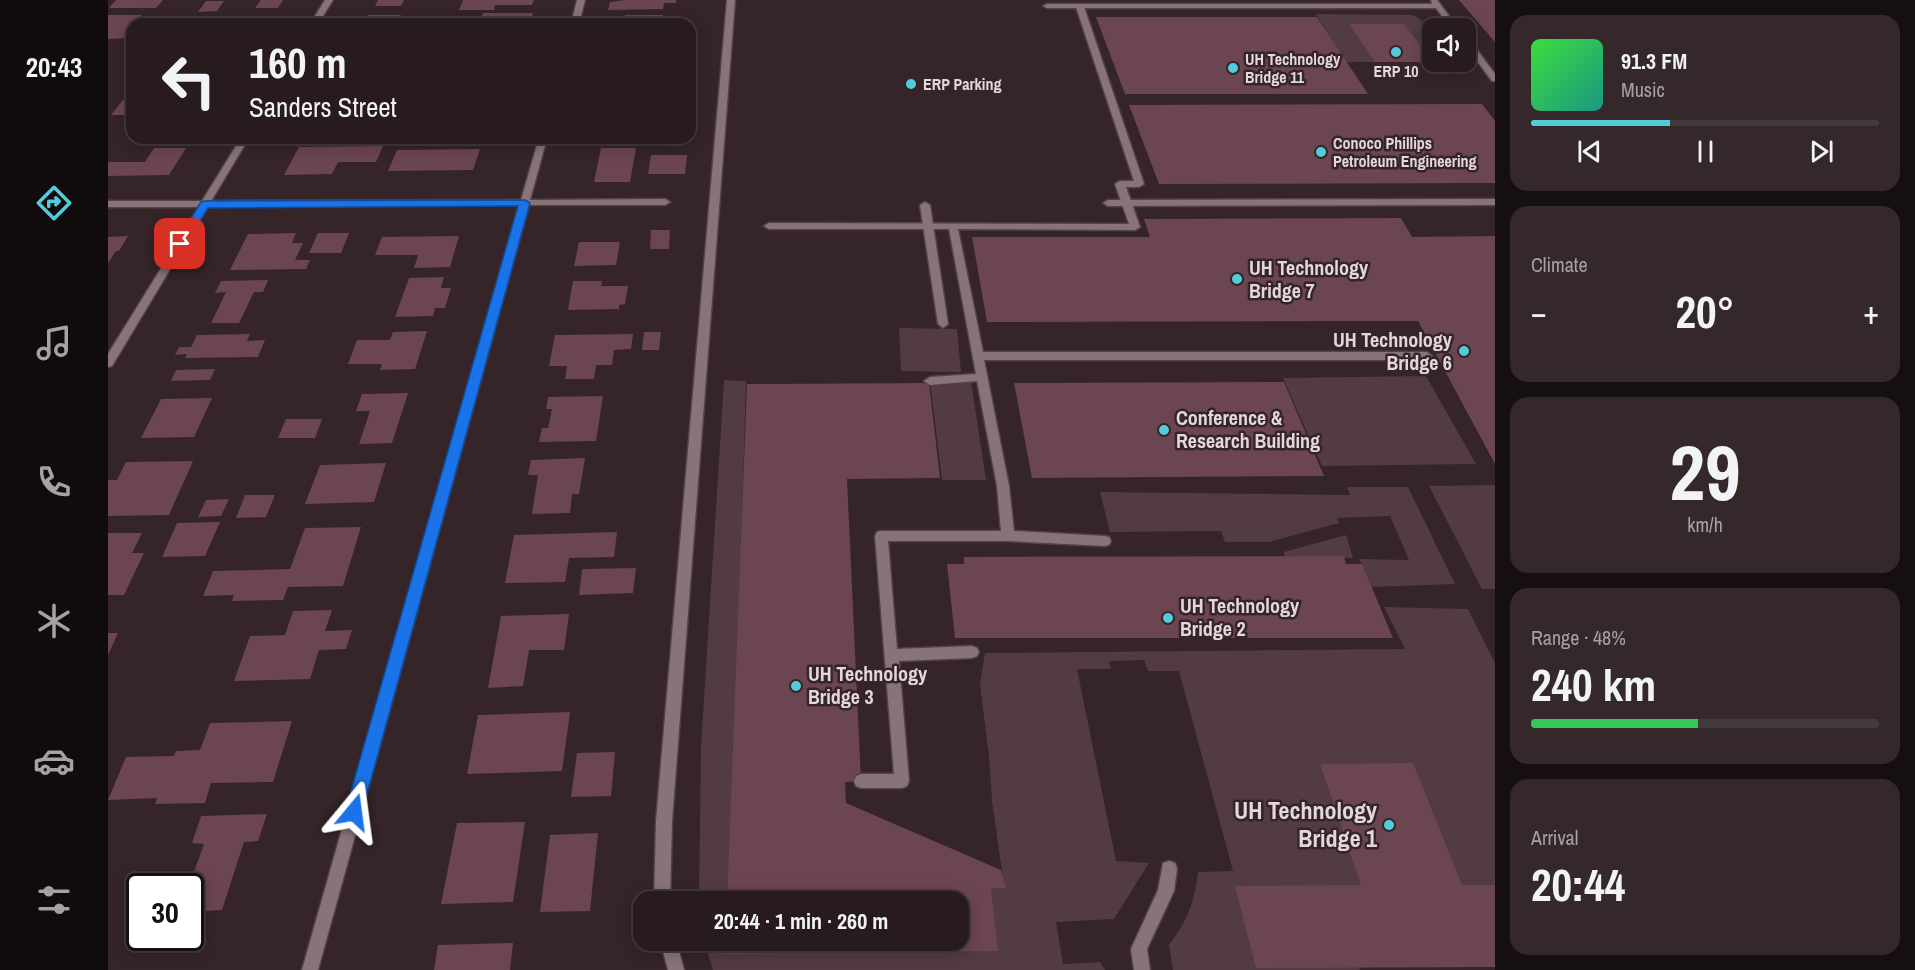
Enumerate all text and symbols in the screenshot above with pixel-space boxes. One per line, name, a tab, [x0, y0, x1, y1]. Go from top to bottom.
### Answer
map controls	[1422, 18, 1476, 72]
button: sound	[1422, 18, 1476, 72]
text: 160 m	[249, 35, 347, 91]
icon: left	[150, 42, 228, 120]
marker: ERP 10	[1389, 45, 1403, 59]
text: 91.3 FM	[1621, 46, 1687, 76]
place label: UH Technology Bridge 11	[1245, 48, 1341, 88]
text: 20:43	[26, 49, 82, 85]
place label: ERP 10	[1374, 60, 1419, 82]
marker: UH Technology Bridge 11	[1226, 61, 1240, 75]
place label: ERP Parking	[923, 73, 1002, 95]
text: Music	[1621, 76, 1665, 103]
marker: ERP Parking	[904, 77, 918, 91]
text: Sanders Street	[249, 89, 397, 125]
place label: Conoco Phillips Petroleum Engineering	[1333, 132, 1477, 172]
icon: previous	[1573, 135, 1606, 168]
icon: pause	[1689, 135, 1722, 168]
icon: next	[1805, 135, 1838, 168]
marker: Conoco Phillips Petroleum Engineering	[1314, 145, 1328, 159]
icon: directions	[33, 182, 75, 224]
pin	[154, 218, 205, 269]
icon: arrive	[163, 227, 196, 260]
text: Climate	[1531, 251, 1588, 278]
place label: UH Technology Bridge 7	[1249, 254, 1369, 304]
marker: UH Technology Bridge 7	[1230, 272, 1244, 286]
text: 20°	[1675, 281, 1735, 342]
text: −	[1531, 290, 1547, 334]
text: +	[1863, 290, 1879, 334]
icon: music	[33, 322, 75, 364]
place label: UH Technology Bridge 6	[1333, 326, 1453, 376]
marker: UH Technology Bridge 6	[1457, 344, 1471, 358]
place label: Conference & Research Building	[1176, 404, 1320, 454]
text: 29	[1669, 419, 1741, 524]
marker: Conference & Research Building	[1157, 423, 1171, 437]
icon: phone	[33, 461, 75, 503]
text: km/h	[1687, 511, 1723, 538]
place label: UH Technology Bridge 2	[1180, 592, 1300, 642]
icon: climate	[33, 600, 75, 642]
marker: UH Technology Bridge 2	[1161, 611, 1175, 625]
text: Range · 48%	[1531, 624, 1626, 651]
text: 240 km	[1531, 654, 1656, 715]
place label: UH Technology Bridge 3	[808, 660, 928, 710]
marker: UH Technology Bridge 3	[789, 679, 803, 693]
icon: car	[33, 740, 75, 782]
position arrow	[322, 780, 386, 844]
place label: UH Technology Bridge 1	[1234, 794, 1377, 854]
marker: UH Technology Bridge 1	[1382, 818, 1396, 832]
text: Arrival	[1531, 824, 1578, 851]
text: 20:44	[1531, 854, 1625, 915]
speed limit sign: 30	[126, 873, 204, 951]
icon: filters	[33, 879, 75, 921]
text: 20:44 · 1 min · 260 m	[714, 906, 888, 936]

